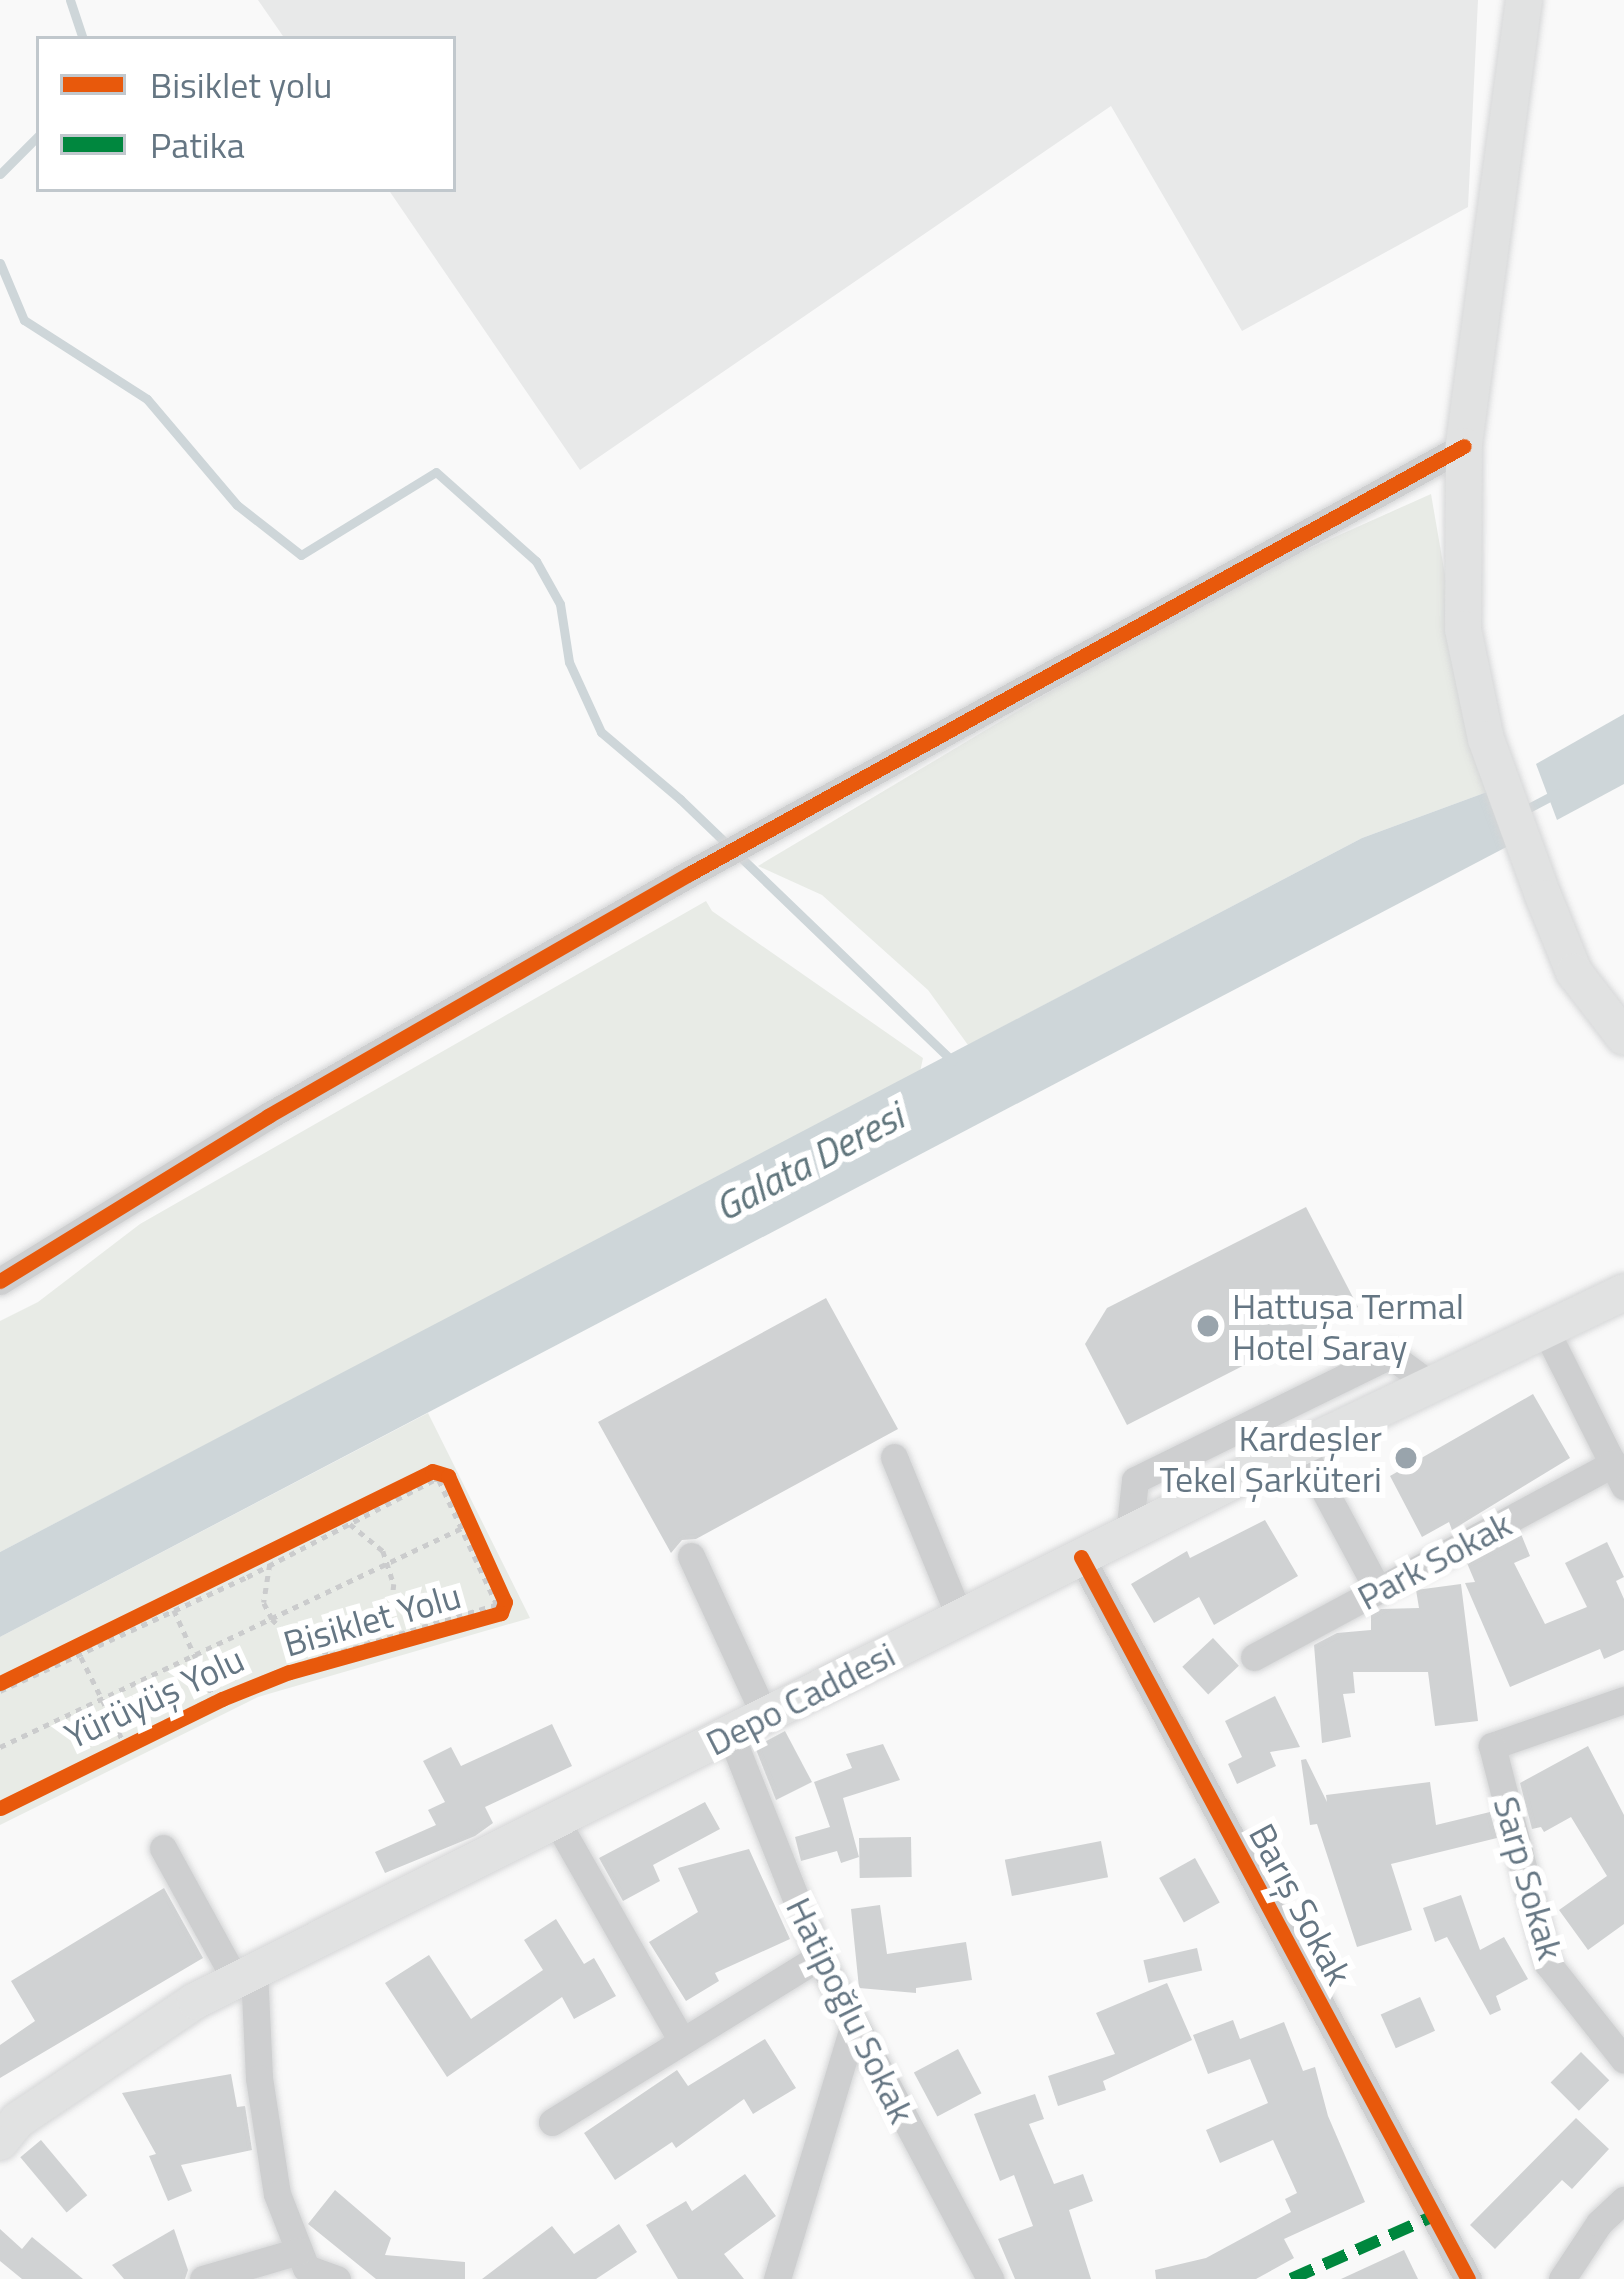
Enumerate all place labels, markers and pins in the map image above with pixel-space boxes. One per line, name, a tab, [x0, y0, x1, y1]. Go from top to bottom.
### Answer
place label: Hattuşa Termal Hotel Saray	[1232, 1283, 1464, 1368]
marker: Hattuşa Termal Hotel Saray	[1195, 1313, 1221, 1339]
place label: Kardeşler Tekel Şarküteri	[1159, 1415, 1382, 1500]
marker: Kardeşler Tekel Şarküteri	[1393, 1445, 1419, 1471]

